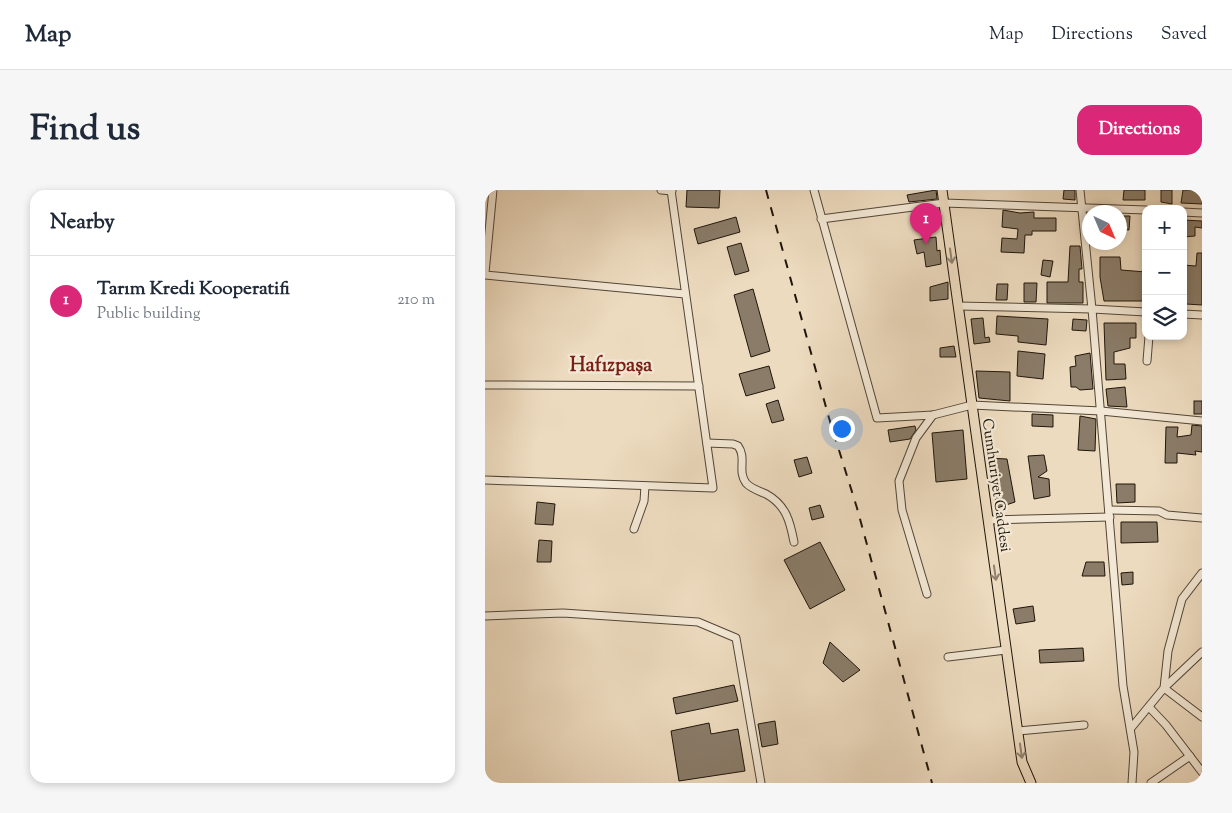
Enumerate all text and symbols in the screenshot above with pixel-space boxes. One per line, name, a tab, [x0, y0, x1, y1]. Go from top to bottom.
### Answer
text: Map	[25, 18, 71, 52]
text: Map	[989, 22, 1024, 48]
text: Directions	[1052, 22, 1133, 48]
text: Saved	[1161, 22, 1207, 48]
text: Find us	[30, 105, 140, 156]
button: Directions	[1077, 105, 1202, 155]
pin: 1	[910, 203, 942, 244]
north arrow	[1082, 205, 1127, 250]
map controls	[1142, 205, 1187, 340]
button: +	[1142, 205, 1187, 250]
text: Nearby	[50, 208, 115, 238]
one-way arrow	[946, 247, 956, 263]
button: −	[1142, 250, 1187, 295]
text: Tarım Kredi Kooperatifi	[97, 276, 290, 303]
text: 1	[63, 289, 69, 312]
text: 210 m	[397, 289, 435, 312]
button: layers	[1142, 295, 1187, 340]
text: Public building	[97, 303, 201, 326]
district label: Hafızpaşa	[570, 352, 653, 381]
your location	[829, 416, 855, 442]
street label: Cumhuriyet Caddesi	[976, 417, 1015, 553]
one-way arrow	[990, 564, 1000, 580]
one-way arrow	[1016, 742, 1026, 758]

